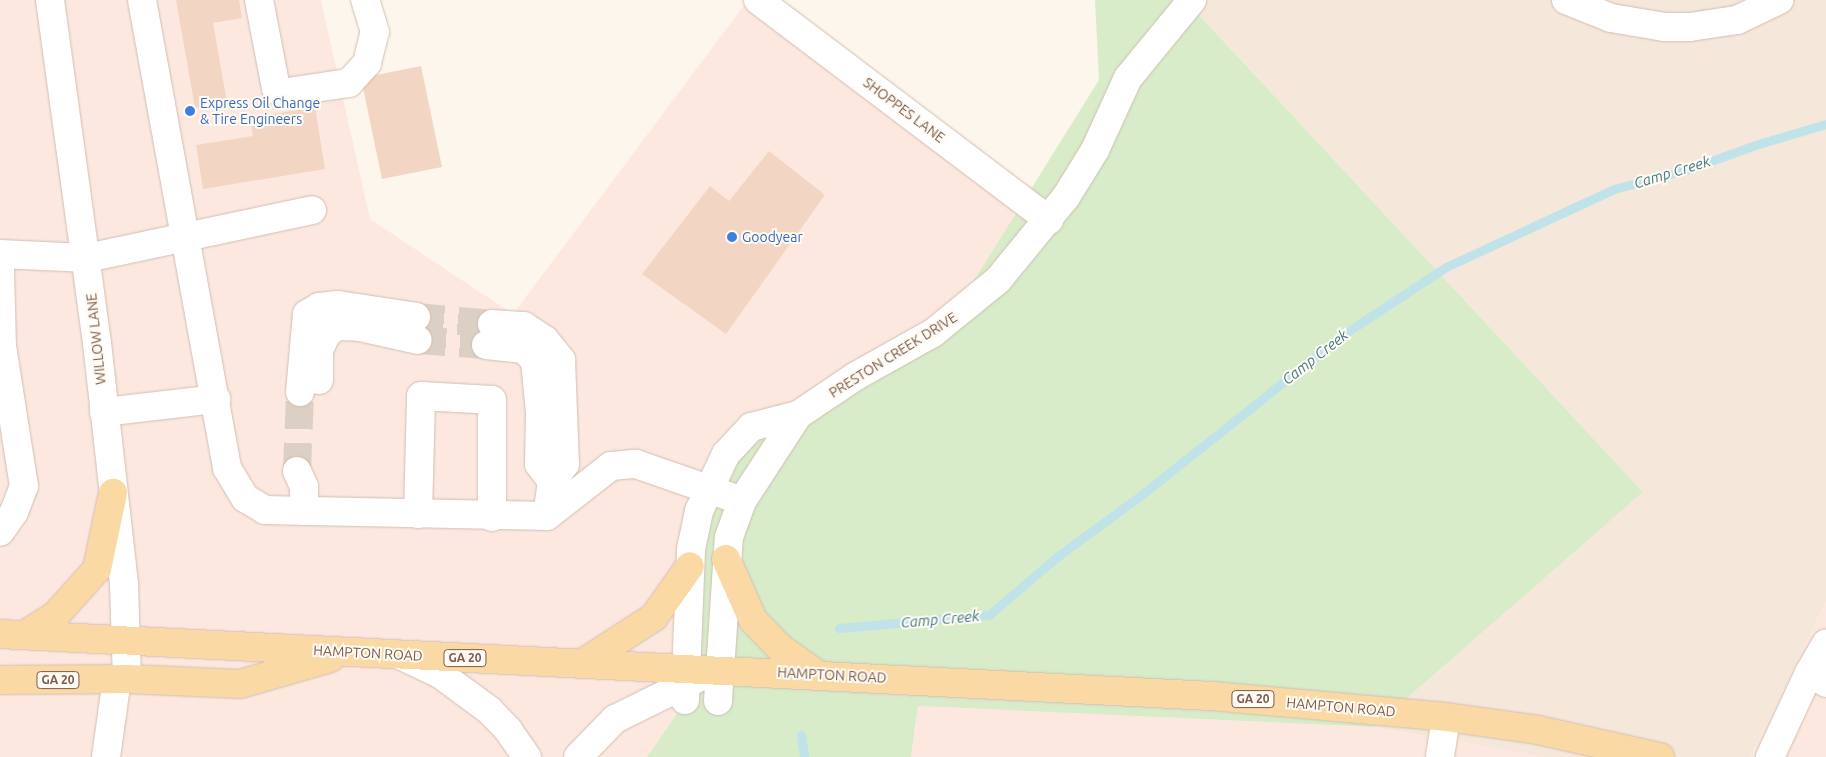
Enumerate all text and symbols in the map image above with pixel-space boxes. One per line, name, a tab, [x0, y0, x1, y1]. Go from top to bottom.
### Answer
street label: SHOPPES LANE	[860, 74, 948, 146]
place label: Express Oil Change & Tire Engineers	[200, 95, 320, 128]
marker: Express Oil Change & Tire Engineers	[184, 105, 196, 117]
water label: Camp Creek	[1632, 152, 1712, 192]
place label: Goodyear	[742, 229, 803, 245]
marker: Goodyear	[726, 231, 738, 243]
street label: WILLOW LANE	[83, 292, 109, 386]
street label: PRESTON CREEK DRIVE	[826, 309, 960, 401]
water label: Camp Creek	[1278, 326, 1352, 388]
water label: Camp Creek	[900, 607, 980, 631]
street label: HAMPTON ROAD	[313, 642, 423, 664]
road number: GA 20	[442, 648, 488, 668]
street label: HAMPTON ROAD	[777, 664, 887, 686]
road number: GA 20	[36, 670, 80, 690]
road number: GA 20	[1230, 690, 1276, 709]
street label: HAMPTON ROAD	[1286, 694, 1396, 720]

